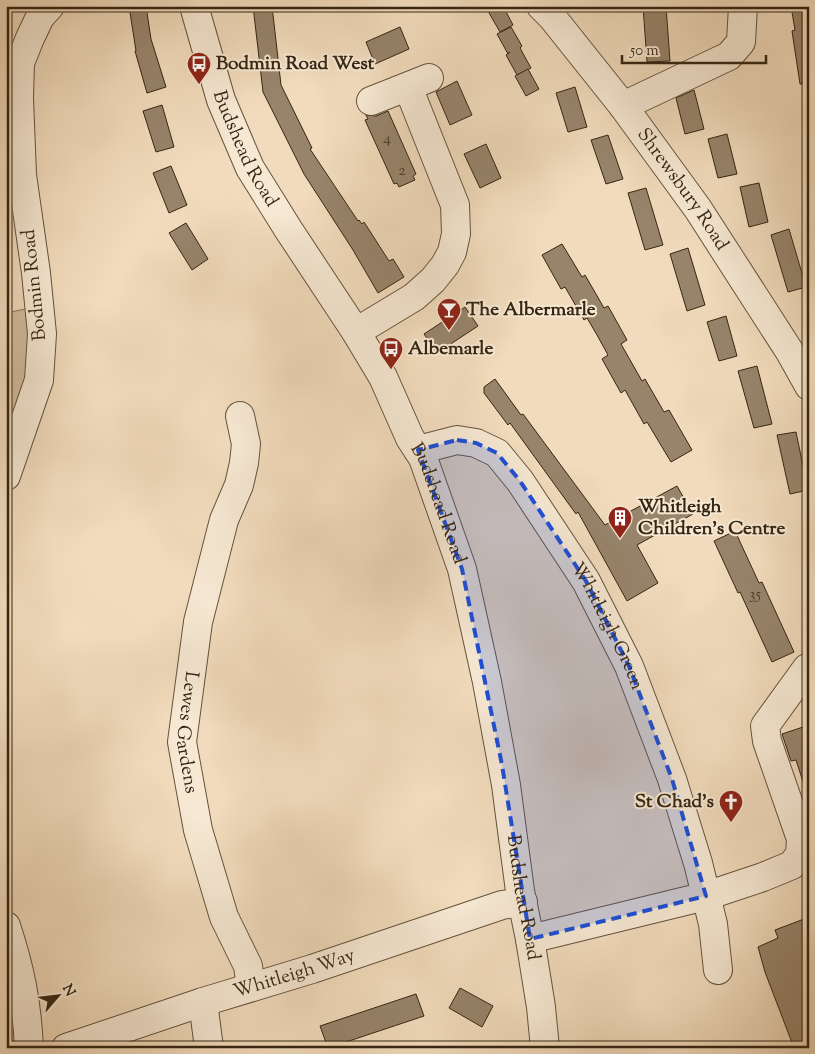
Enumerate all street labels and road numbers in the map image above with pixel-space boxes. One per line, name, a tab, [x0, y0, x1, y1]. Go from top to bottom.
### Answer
street label: Budshead Road	[205, 87, 285, 213]
street label: Shrewsbury Road	[630, 123, 735, 256]
street label: Bodmin Road	[16, 228, 54, 342]
street label: Budshead Road	[403, 438, 473, 568]
street label: Whitleigh Green	[564, 557, 650, 694]
street label: Lewes Gardens	[168, 669, 205, 796]
street label: Budshead Road	[499, 833, 547, 963]
street label: Whitleigh Way	[230, 942, 359, 1005]

